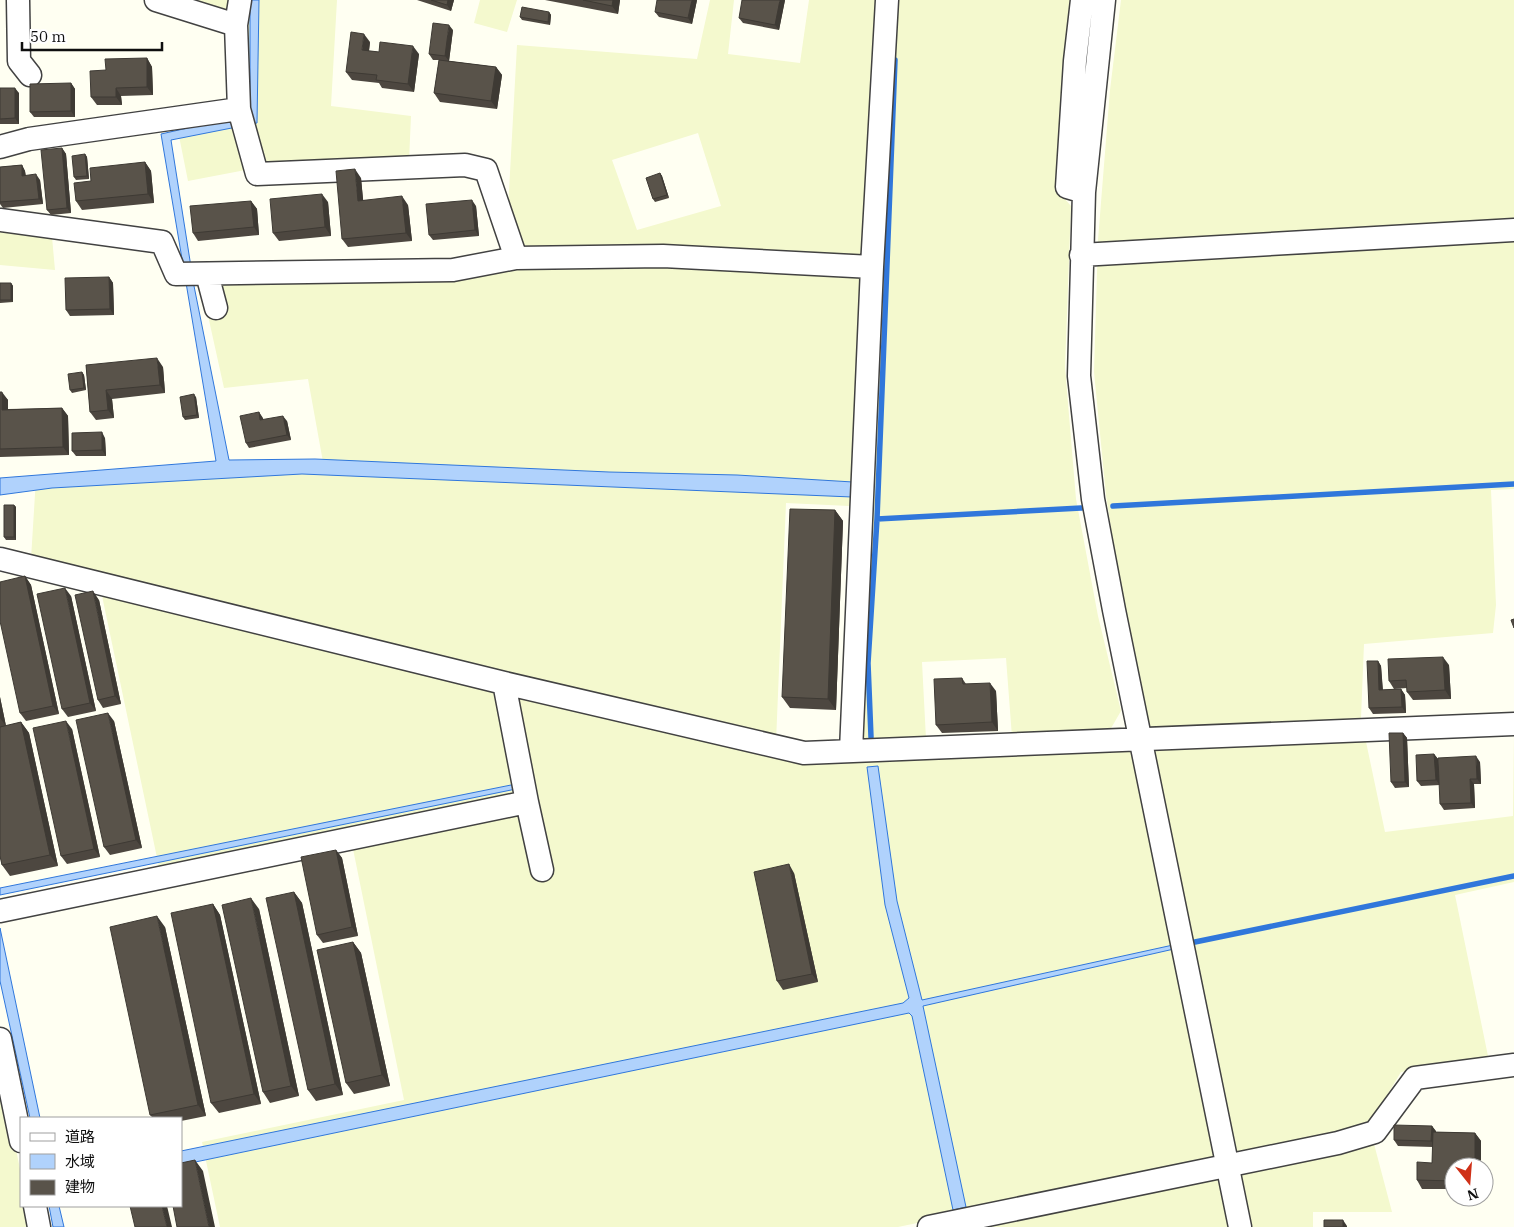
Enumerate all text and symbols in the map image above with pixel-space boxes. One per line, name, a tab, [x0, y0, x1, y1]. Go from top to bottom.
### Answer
scale bar	[22, 20, 162, 52]
text: 50 m	[30, 27, 66, 46]
legend	[20, 1117, 182, 1207]
text: 道路	[65, 1127, 95, 1146]
text: 水域	[65, 1152, 95, 1171]
north arrow	[1444, 1157, 1494, 1207]
text: 建物	[65, 1177, 95, 1196]
text: N	[1465, 1184, 1481, 1205]

